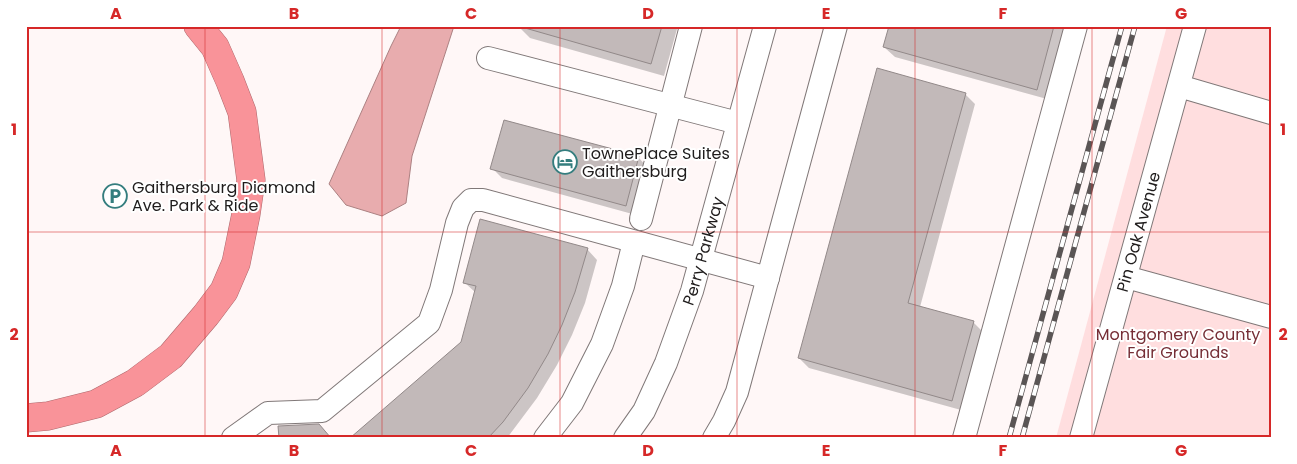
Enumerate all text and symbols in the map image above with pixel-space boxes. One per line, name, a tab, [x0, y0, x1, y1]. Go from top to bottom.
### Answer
text: A	[110, 2, 122, 25]
text: B	[289, 2, 299, 25]
text: C	[465, 2, 477, 25]
text: D	[642, 2, 654, 25]
text: E	[822, 2, 830, 25]
text: F	[999, 2, 1008, 25]
text: G	[1175, 2, 1187, 25]
text: 1	[11, 118, 17, 141]
text: 1	[1280, 118, 1286, 141]
place label: TownePlace Suites Gaithersburg	[582, 142, 730, 183]
hotel icon: TownePlace Suites Gaithersburg	[552, 149, 578, 175]
street label: Pin Oak Avenue	[1110, 169, 1166, 294]
place label: Gaithersburg Diamond Ave. Park & Ride	[132, 176, 315, 217]
parking icon: Gaithersburg Diamond Ave. Park & Ride	[102, 183, 128, 209]
street label: Perry Parkway	[676, 194, 729, 308]
text: 2	[9, 323, 19, 346]
park label: Montgomery County Fair Grounds	[1096, 323, 1260, 364]
text: 2	[1278, 323, 1288, 346]
text: A	[110, 439, 122, 462]
text: B	[289, 439, 299, 462]
text: C	[465, 439, 477, 462]
text: D	[642, 439, 654, 462]
text: E	[822, 439, 830, 462]
text: F	[999, 439, 1008, 462]
text: G	[1175, 439, 1187, 462]

